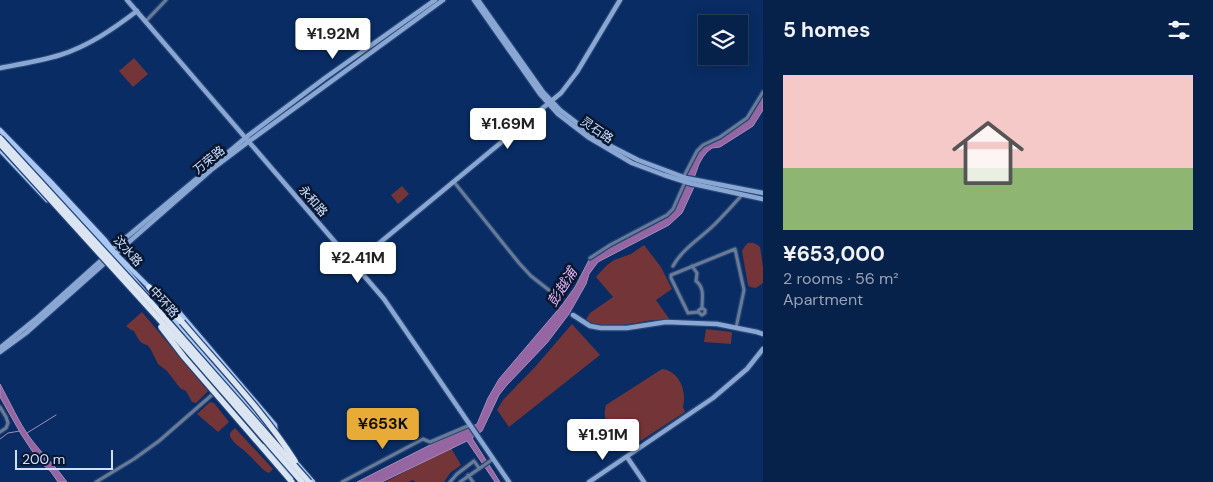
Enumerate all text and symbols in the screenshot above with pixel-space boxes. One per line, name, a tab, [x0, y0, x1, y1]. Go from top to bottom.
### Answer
map controls	[698, 15, 748, 65]
button: layers	[698, 15, 748, 65]
text: 5 homes	[783, 16, 870, 44]
icon: filters	[1165, 16, 1193, 44]
pin: ¥1.92M	[292, 18, 374, 60]
text: ¥1.92M	[306, 23, 360, 44]
pin: ¥1.69M	[467, 108, 549, 150]
icon: home	[943, 108, 1033, 198]
text: ¥1.69M	[481, 113, 535, 134]
street label: 灵石路	[578, 113, 616, 147]
street label: 万荣路	[190, 142, 228, 178]
street label: 永和路	[295, 182, 331, 220]
street label: 汶水路	[110, 232, 146, 270]
text: ¥653,000	[783, 240, 885, 268]
pin: ¥2.41M	[317, 242, 399, 284]
text: ¥2.41M	[331, 247, 385, 268]
water label: 彭越浦	[543, 263, 582, 310]
text: 2 rooms · 56 m²	[783, 268, 899, 289]
street label: 中环路	[146, 283, 182, 321]
text: Apartment	[783, 289, 863, 310]
pin: ¥653K	[348, 408, 418, 450]
text: ¥653K	[358, 413, 408, 434]
pin: ¥1.91M	[562, 418, 644, 461]
text: ¥1.91M	[578, 424, 628, 445]
scale bar	[15, 447, 112, 470]
text: 200 m	[22, 450, 65, 468]

